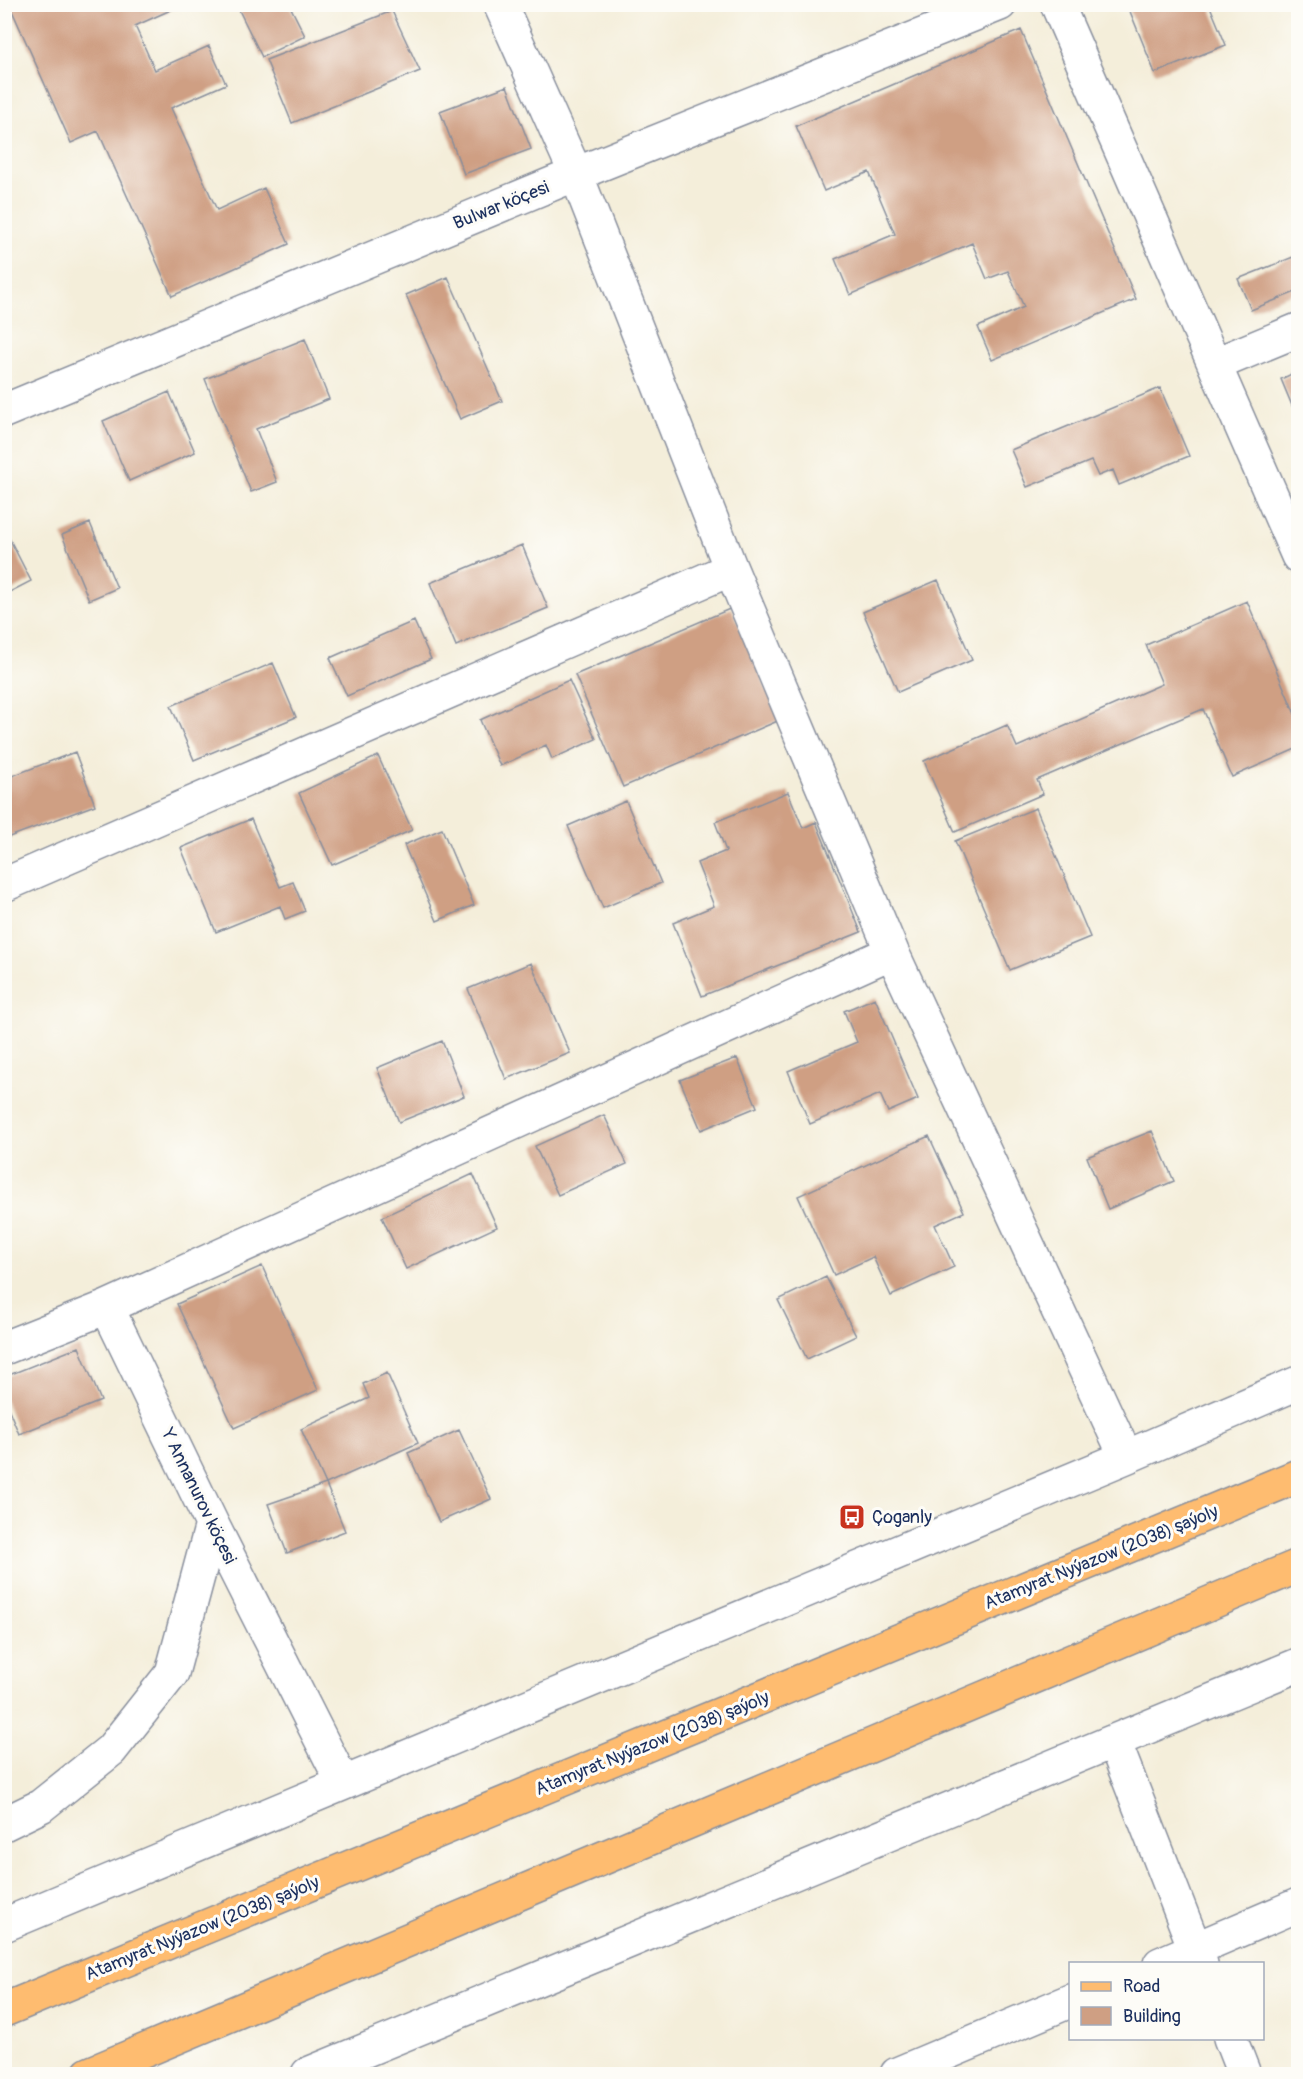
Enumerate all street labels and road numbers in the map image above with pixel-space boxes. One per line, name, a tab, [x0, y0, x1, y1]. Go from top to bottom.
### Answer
street label: Bulwar köçesi	[450, 176, 552, 235]
street label: Y Annanurov köçesi	[155, 1424, 241, 1568]
street label: Atamyrat Nyýazow (2038) şaýoly	[981, 1500, 1222, 1615]
street label: Atamyrat Nyýazow (2038) şaýoly	[532, 1686, 773, 1801]
street label: Atamyrat Nyýazow (2038) şaýoly	[82, 1871, 323, 1986]

